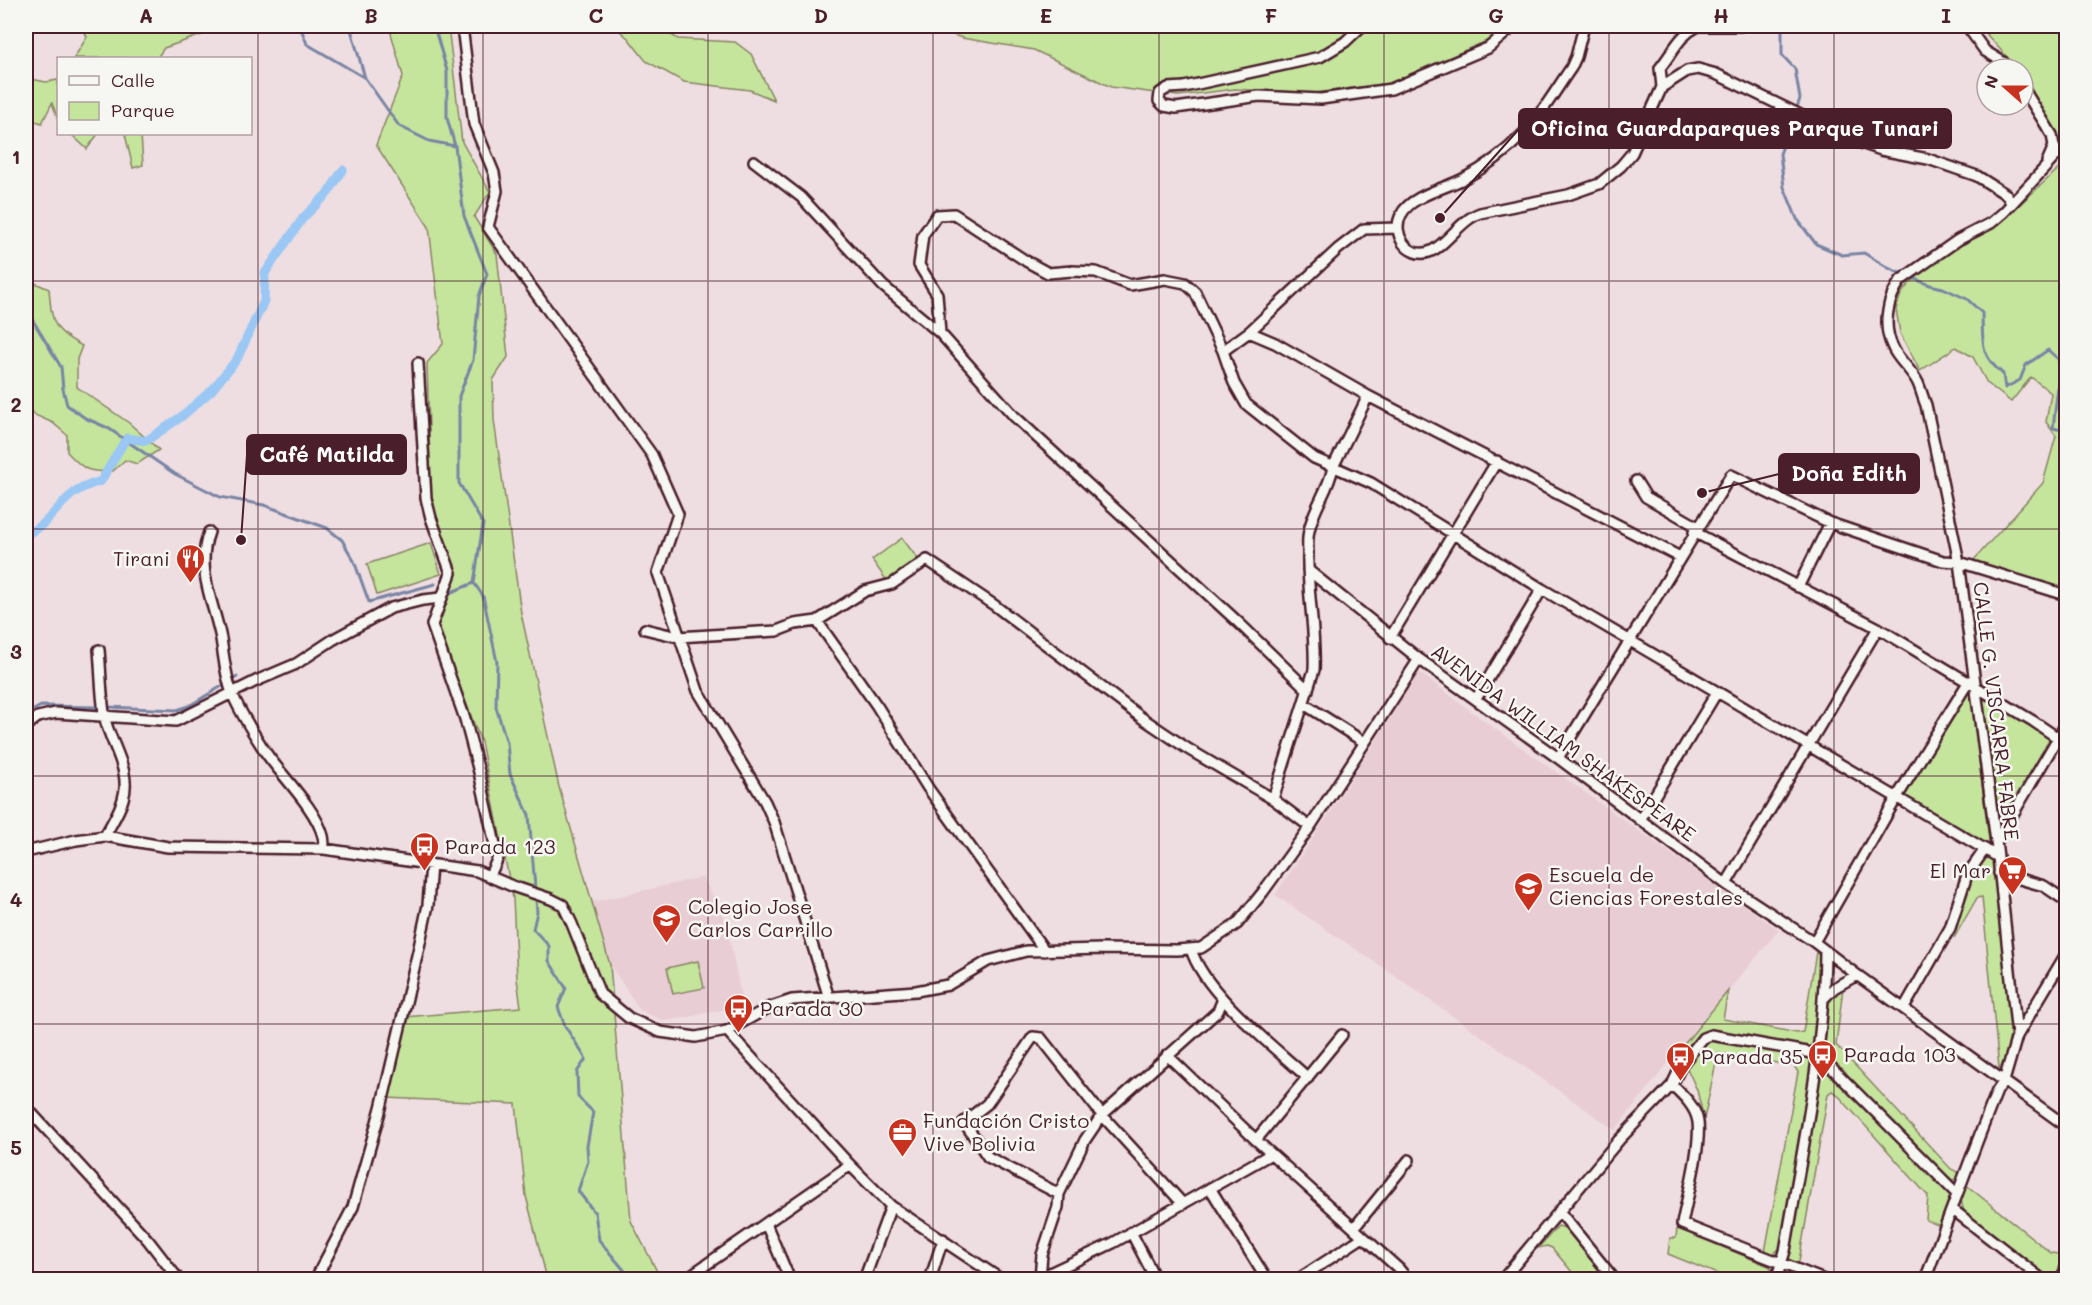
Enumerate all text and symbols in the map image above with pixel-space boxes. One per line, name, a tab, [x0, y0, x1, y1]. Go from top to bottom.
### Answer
text: A	[139, 2, 153, 28]
text: B	[364, 2, 378, 28]
text: C	[589, 2, 604, 28]
text: D	[814, 2, 828, 28]
text: E	[1040, 2, 1052, 28]
text: F	[1265, 2, 1278, 28]
text: G	[1488, 2, 1504, 28]
text: H	[1713, 2, 1729, 28]
text: I	[1941, 2, 1951, 28]
legend	[57, 57, 252, 135]
north arrow	[1975, 57, 2035, 117]
text: Calle	[111, 68, 155, 92]
text: N	[1979, 72, 2003, 91]
text: Parque	[111, 98, 175, 122]
callout: Oficina Guardaparques Parque Tunari	[1519, 109, 1951, 148]
text: Oficina Guardaparques Parque Tunari	[1531, 114, 1939, 141]
text: 1	[12, 143, 20, 169]
text: 2	[10, 391, 22, 417]
callout: Café Matilda	[247, 435, 406, 474]
text: Café Matilda	[260, 440, 395, 467]
callout: Doña Edith	[1779, 454, 1919, 493]
text: Doña Edith	[1791, 459, 1907, 486]
restaurant icon: Tirani	[175, 542, 207, 584]
place label: Tirani	[113, 545, 170, 571]
street label: CALLE G. VISCARRA FABRE	[1968, 580, 2026, 842]
street label: AVENIDA WILLIAM SHAKESPEARE	[1427, 637, 1701, 847]
text: 3	[10, 638, 22, 664]
bus stop icon: Parada 123	[408, 830, 440, 872]
place label: Parada 123	[445, 833, 556, 859]
supermarket icon: El Mar	[1996, 854, 2028, 896]
place label: El Mar	[1930, 857, 1991, 883]
place label: Escuela de Ciencias Forestales	[1549, 861, 1743, 910]
school or university icon: Escuela de Ciencias Forestales	[1512, 870, 1544, 912]
text: 4	[10, 886, 23, 912]
place label: Colegio Jose Carlos Carrillo	[688, 893, 833, 942]
school or university icon: Colegio Jose Carlos Carrillo	[651, 902, 683, 944]
bus stop icon: Parada 30	[723, 992, 755, 1034]
place label: Parada 30	[760, 995, 863, 1021]
bus stop icon: Parada 103	[1807, 1038, 1839, 1080]
bus stop icon: Parada 35	[1664, 1040, 1696, 1082]
place label: Parada 103	[1844, 1041, 1956, 1067]
place label: Parada 35	[1701, 1043, 1803, 1069]
place label: Fundación Cristo Vive Bolivia	[923, 1107, 1090, 1156]
office icon: Fundación Cristo Vive Bolivia	[886, 1116, 918, 1158]
text: 5	[10, 1134, 22, 1160]

